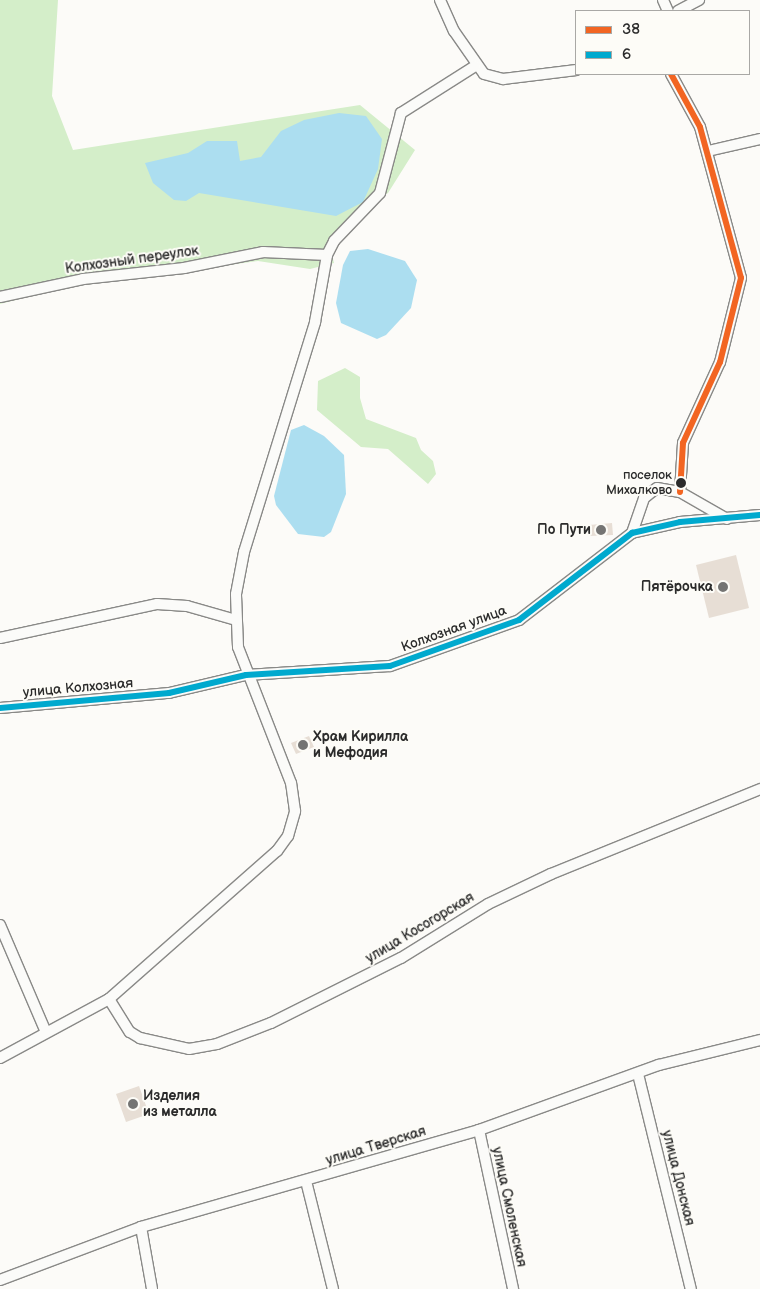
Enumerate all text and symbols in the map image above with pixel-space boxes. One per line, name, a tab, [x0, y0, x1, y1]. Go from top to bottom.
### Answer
legend	[575, 10, 750, 75]
text: 38	[622, 20, 640, 39]
text: 6	[622, 45, 631, 64]
street label: Колхозный переулок	[64, 242, 200, 278]
place label: поселок Михалково	[606, 468, 672, 499]
marker: поселок Михалково	[676, 478, 686, 488]
place label: По Пути	[537, 522, 591, 538]
marker: По Пути	[595, 524, 607, 536]
place label: Пятёрочка	[641, 579, 713, 595]
marker: Пятёрочка	[717, 581, 729, 593]
street label: Колхозная улица	[399, 602, 509, 656]
street label: улица Колхозная	[22, 675, 134, 701]
place label: Храм Кирилла и Мефодия	[313, 729, 408, 762]
marker: Храм Кирилла и Мефодия	[297, 739, 309, 751]
street label: улица Косогорская	[363, 889, 477, 967]
place label: Изделия из металла	[143, 1088, 217, 1120]
marker: Изделия из металла	[127, 1098, 139, 1110]
street label: улица Тверская	[324, 1123, 428, 1169]
street label: улица Донская	[658, 1129, 698, 1227]
street label: улица Смоленская	[488, 1145, 530, 1269]

